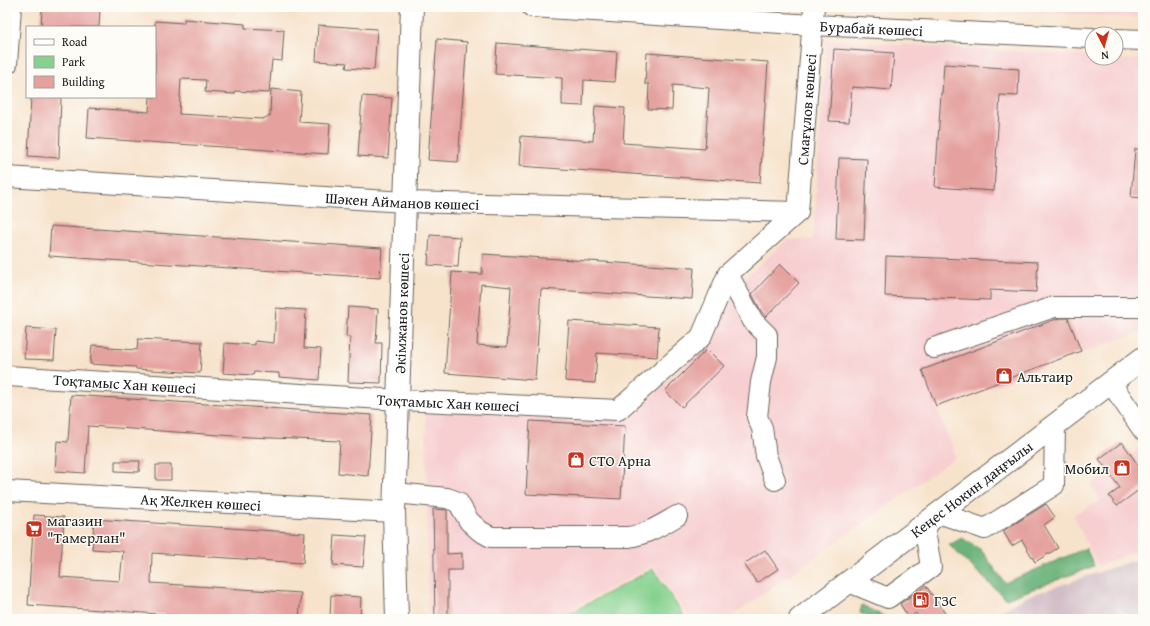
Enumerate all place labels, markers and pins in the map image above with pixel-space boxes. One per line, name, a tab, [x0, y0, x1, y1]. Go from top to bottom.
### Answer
shop icon: Альтаир	[994, 366, 1014, 386]
place label: Альтаир	[1017, 366, 1073, 387]
shop icon: СТО Арна	[566, 450, 586, 470]
place label: СТО Арна	[589, 450, 652, 471]
place label: Мобил	[1065, 458, 1109, 479]
shop icon: Мобил	[1112, 458, 1132, 478]
place label: магазин "Тамерлан"	[47, 510, 126, 548]
supermarket icon: магазин "Тамерлан"	[24, 519, 44, 539]
fuel station icon: ГЗС	[911, 590, 931, 610]
place label: ГЗС	[934, 590, 957, 611]

